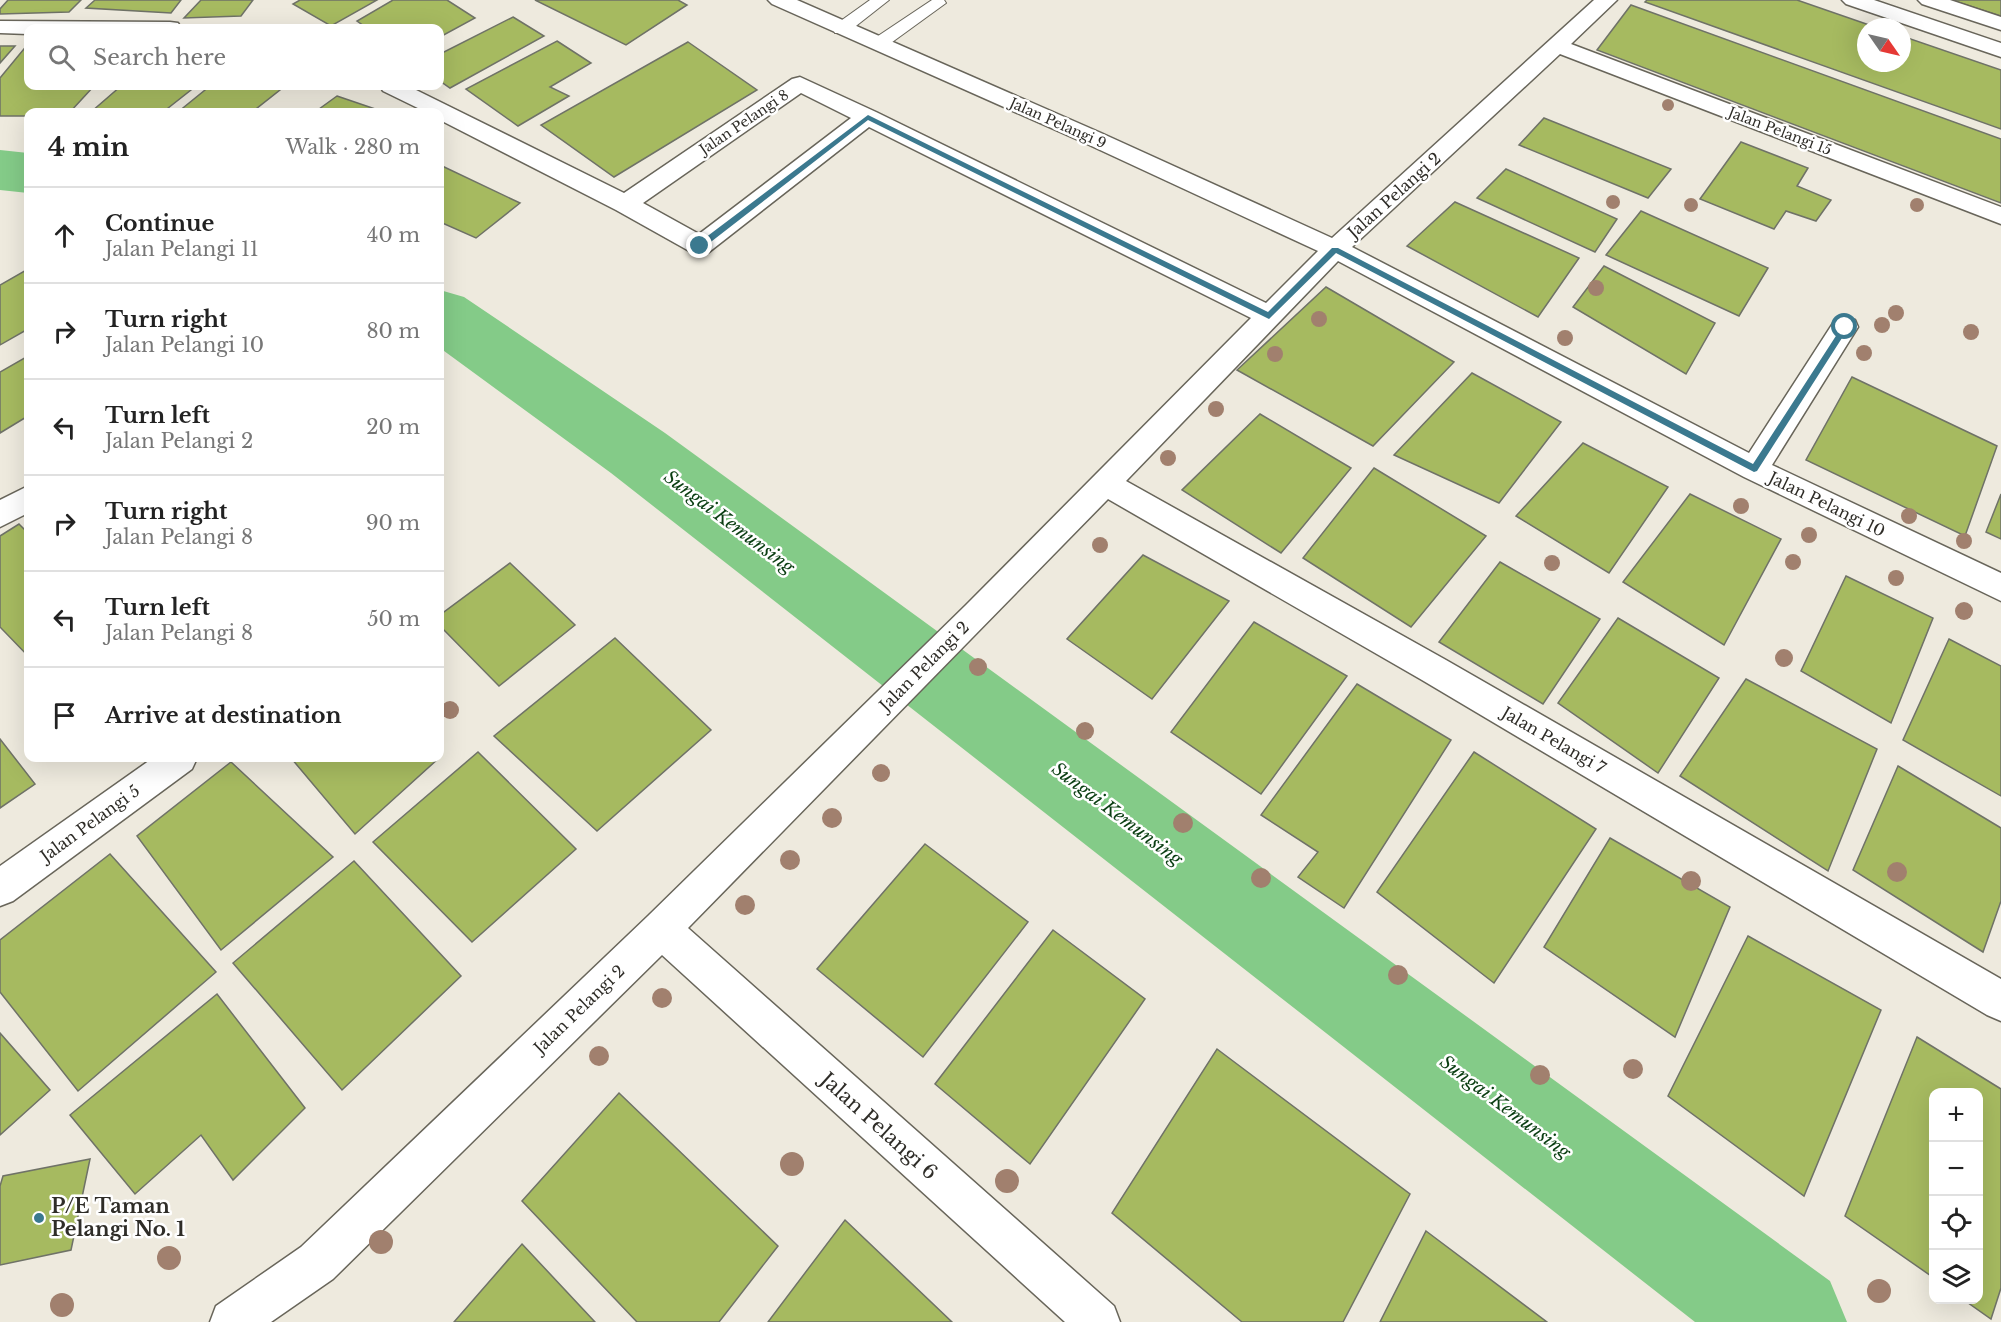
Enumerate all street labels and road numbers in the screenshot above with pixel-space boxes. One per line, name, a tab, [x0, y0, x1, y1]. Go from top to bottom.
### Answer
street label: Jalan Pelangi 8	[694, 86, 792, 160]
street label: Jalan Pelangi 9	[1005, 93, 1109, 152]
street label: Jalan Pelangi 15	[1724, 102, 1834, 159]
street label: Jalan Pelangi 2	[1342, 148, 1445, 243]
street label: Jalan Pelangi 10	[1764, 466, 1889, 541]
street label: Jalan Pelangi 2	[874, 617, 973, 716]
street label: Jalan Pelangi 7	[1497, 701, 1610, 778]
street label: Jalan Pelangi 5	[35, 780, 144, 867]
street label: Jalan Pelangi 2	[528, 961, 629, 1059]
street label: Jalan Pelangi 6	[813, 1065, 942, 1185]

